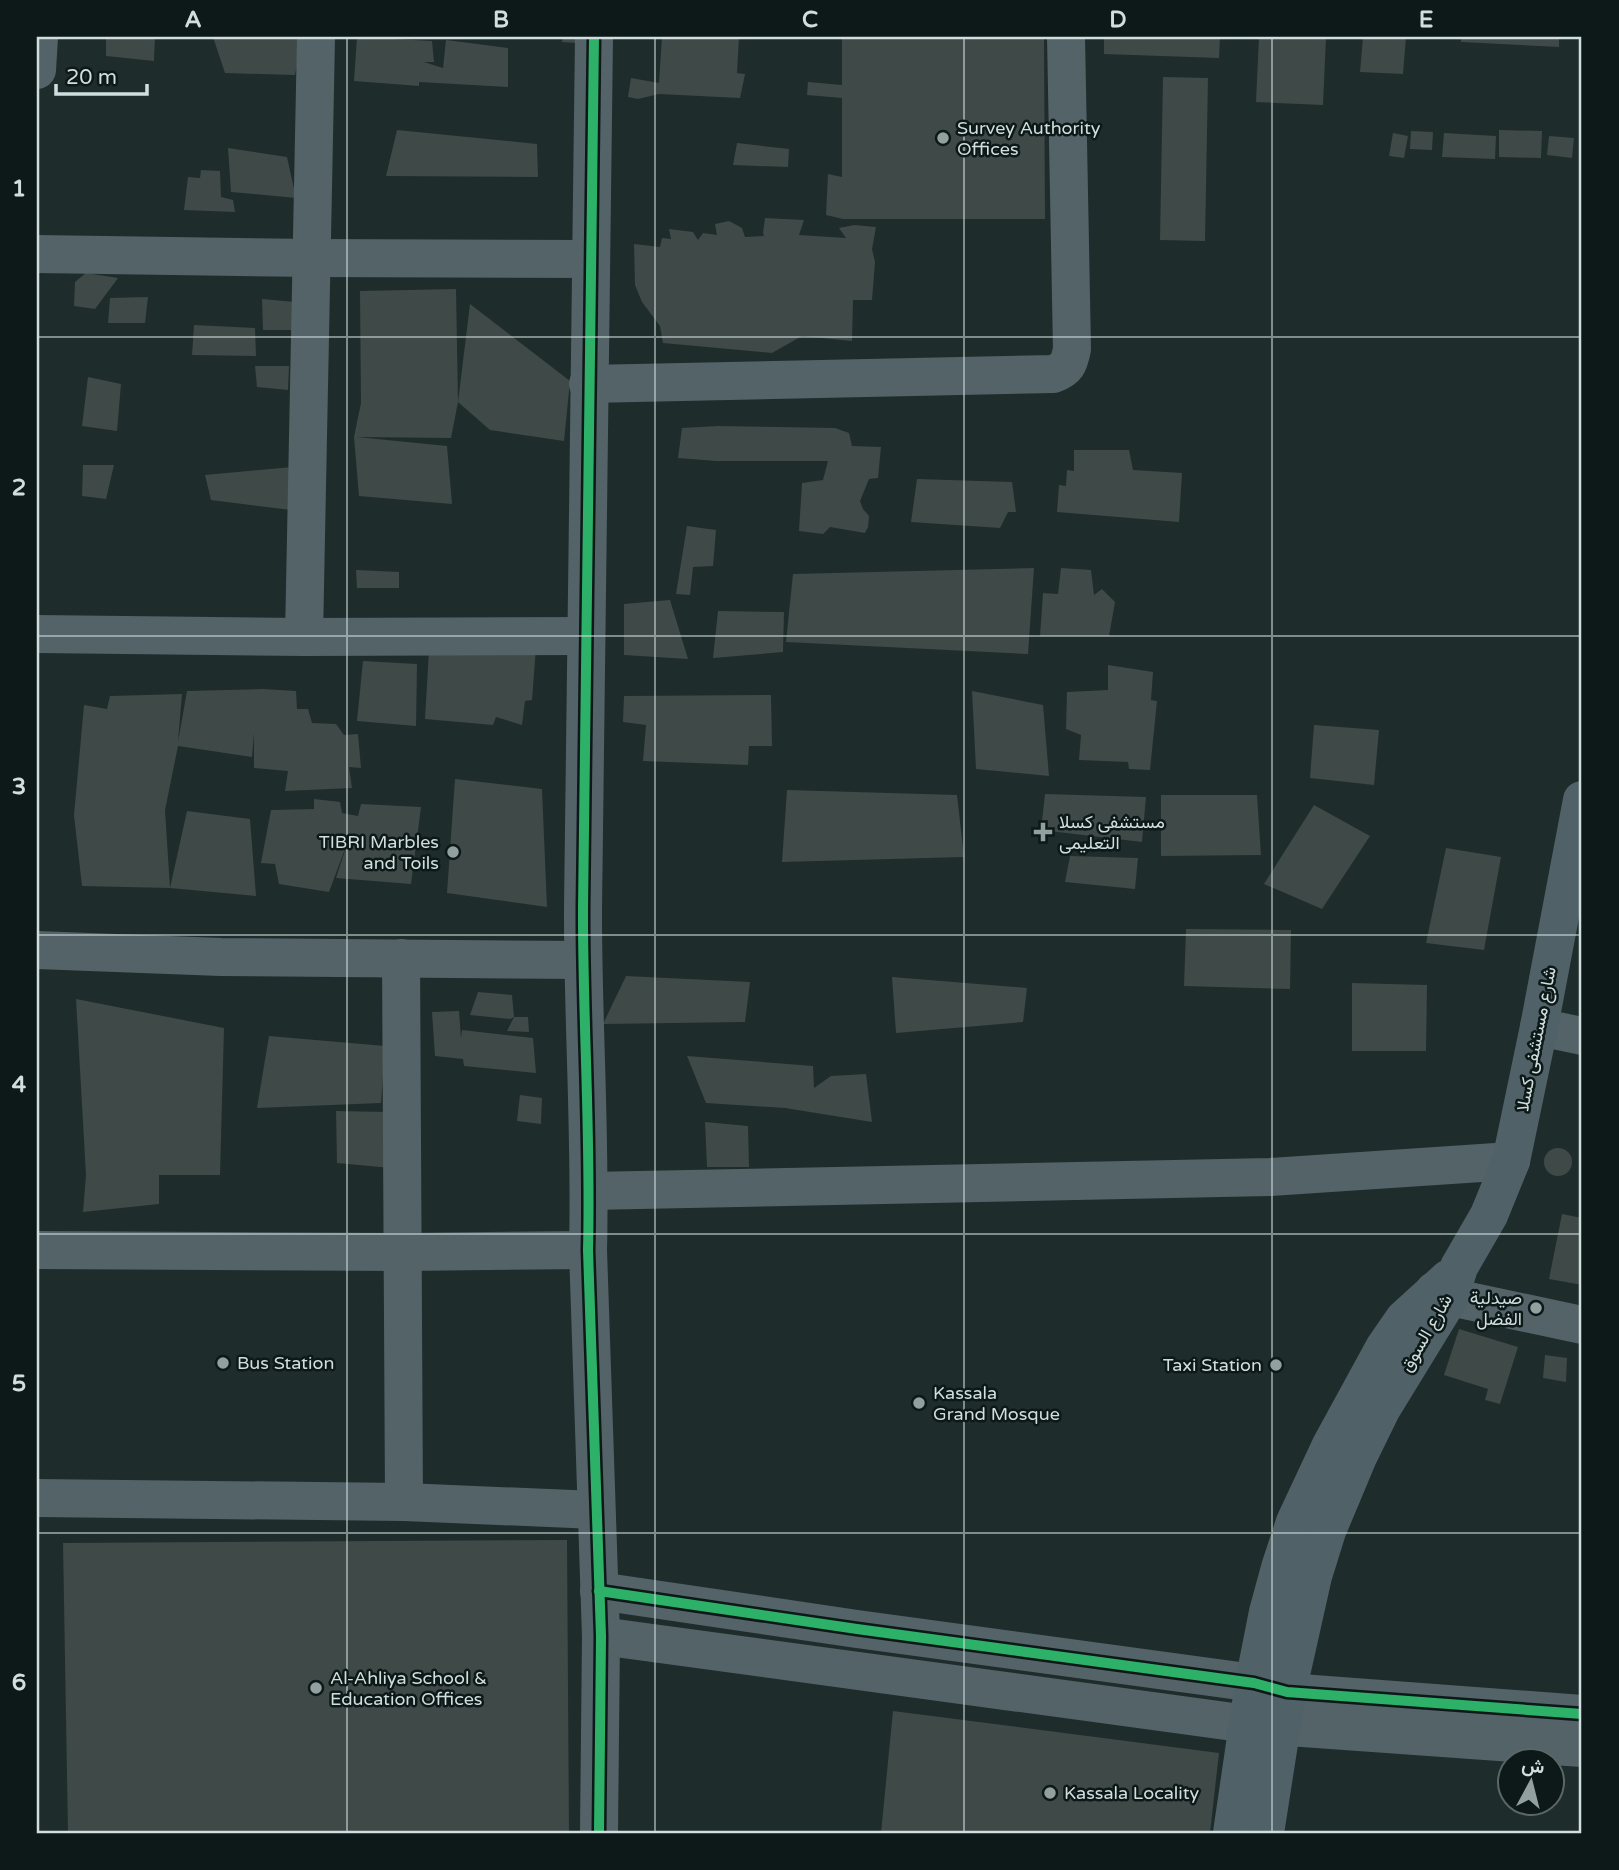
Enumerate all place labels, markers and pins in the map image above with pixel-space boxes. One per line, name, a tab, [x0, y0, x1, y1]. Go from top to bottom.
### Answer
place label: Survey Authority Offices	[957, 117, 1101, 160]
marker: Survey Authority Offices	[935, 130, 951, 146]
place label: مستشفى كسلا التعليمى	[1059, 811, 1165, 854]
marker: مستشفى كسلا التعليمى	[1033, 822, 1053, 842]
place label: TIBRI Marbles and Toils	[319, 831, 439, 874]
marker: TIBRI Marbles and Toils	[445, 844, 461, 860]
place label: صيدلية الفضل	[1470, 1287, 1522, 1330]
marker: صيدلية الفضل	[1528, 1300, 1544, 1316]
place label: Bus Station	[237, 1352, 334, 1374]
place label: Taxi Station	[1163, 1354, 1262, 1376]
marker: Bus Station	[215, 1355, 231, 1371]
marker: Taxi Station	[1268, 1357, 1284, 1373]
place label: Kassala Grand Mosque	[933, 1382, 1060, 1425]
marker: Kassala Grand Mosque	[911, 1395, 927, 1411]
place label: Al-Ahliya School & Education Offices	[330, 1667, 487, 1710]
marker: Al-Ahliya School & Education Offices	[308, 1680, 324, 1696]
place label: Kassala Locality	[1064, 1782, 1200, 1804]
marker: Kassala Locality	[1042, 1785, 1058, 1801]

